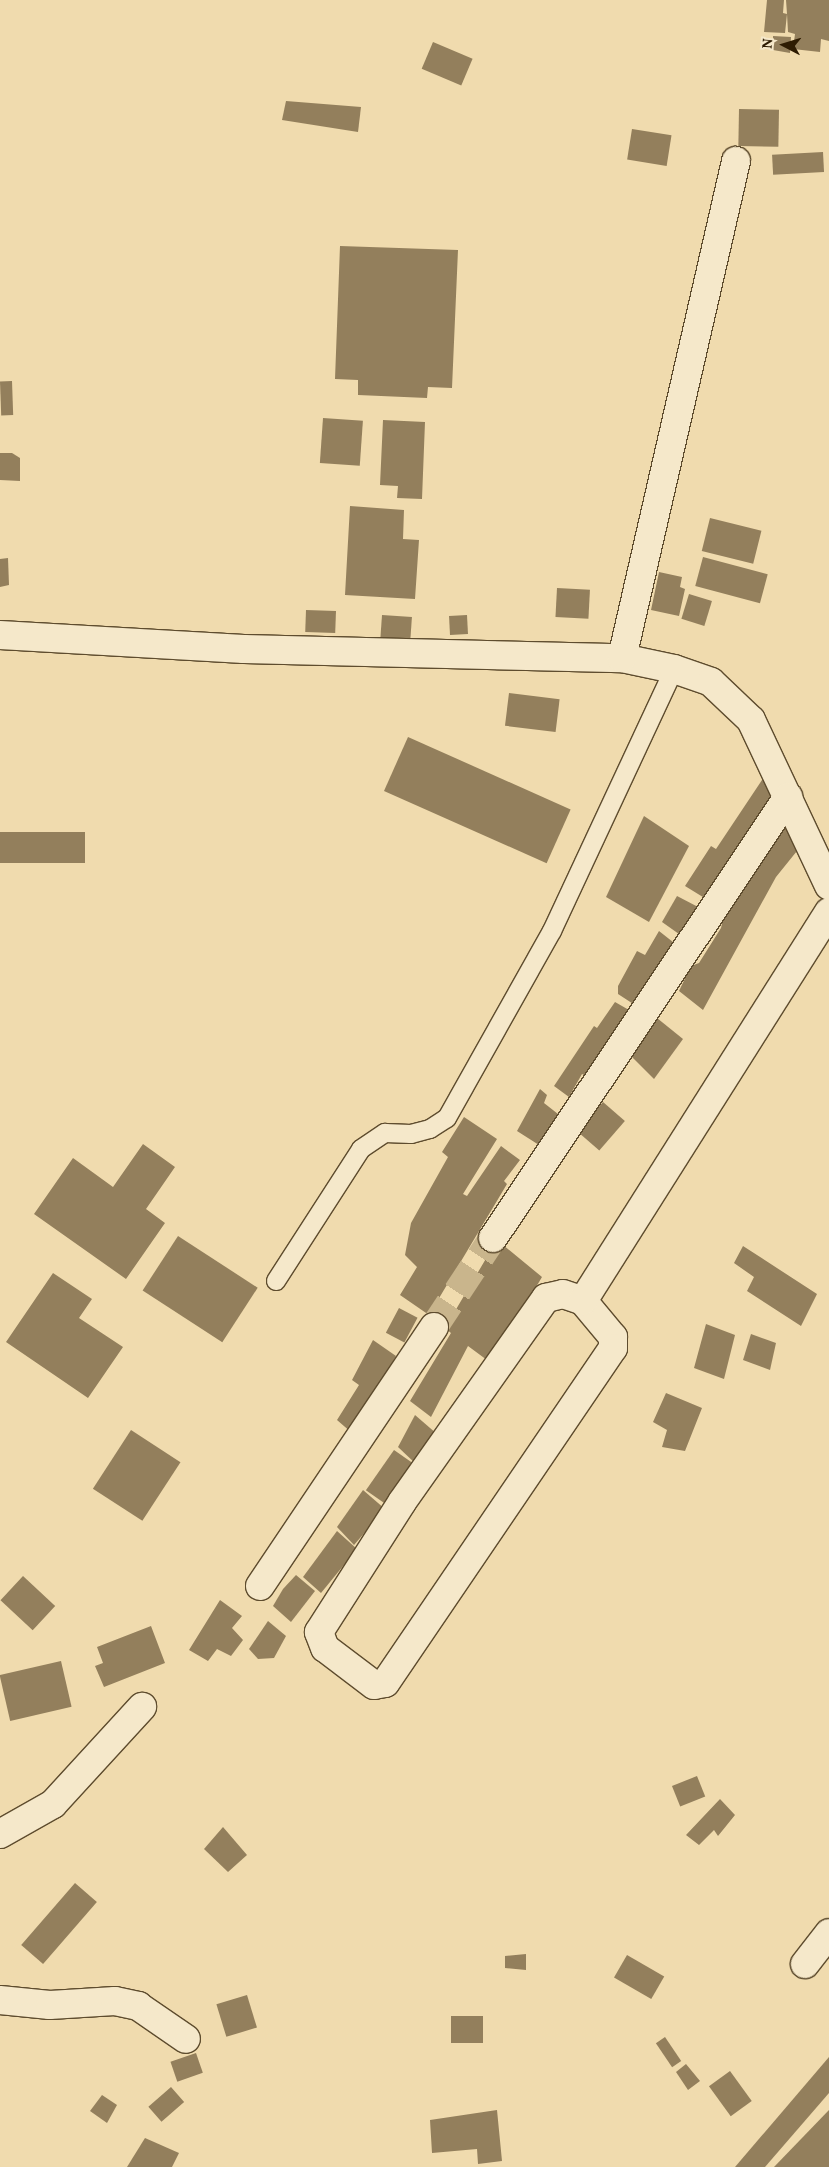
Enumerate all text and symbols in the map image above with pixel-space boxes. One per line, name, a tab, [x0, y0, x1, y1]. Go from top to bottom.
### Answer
north arrow	[759, 20, 809, 70]
text: N	[759, 38, 778, 50]

